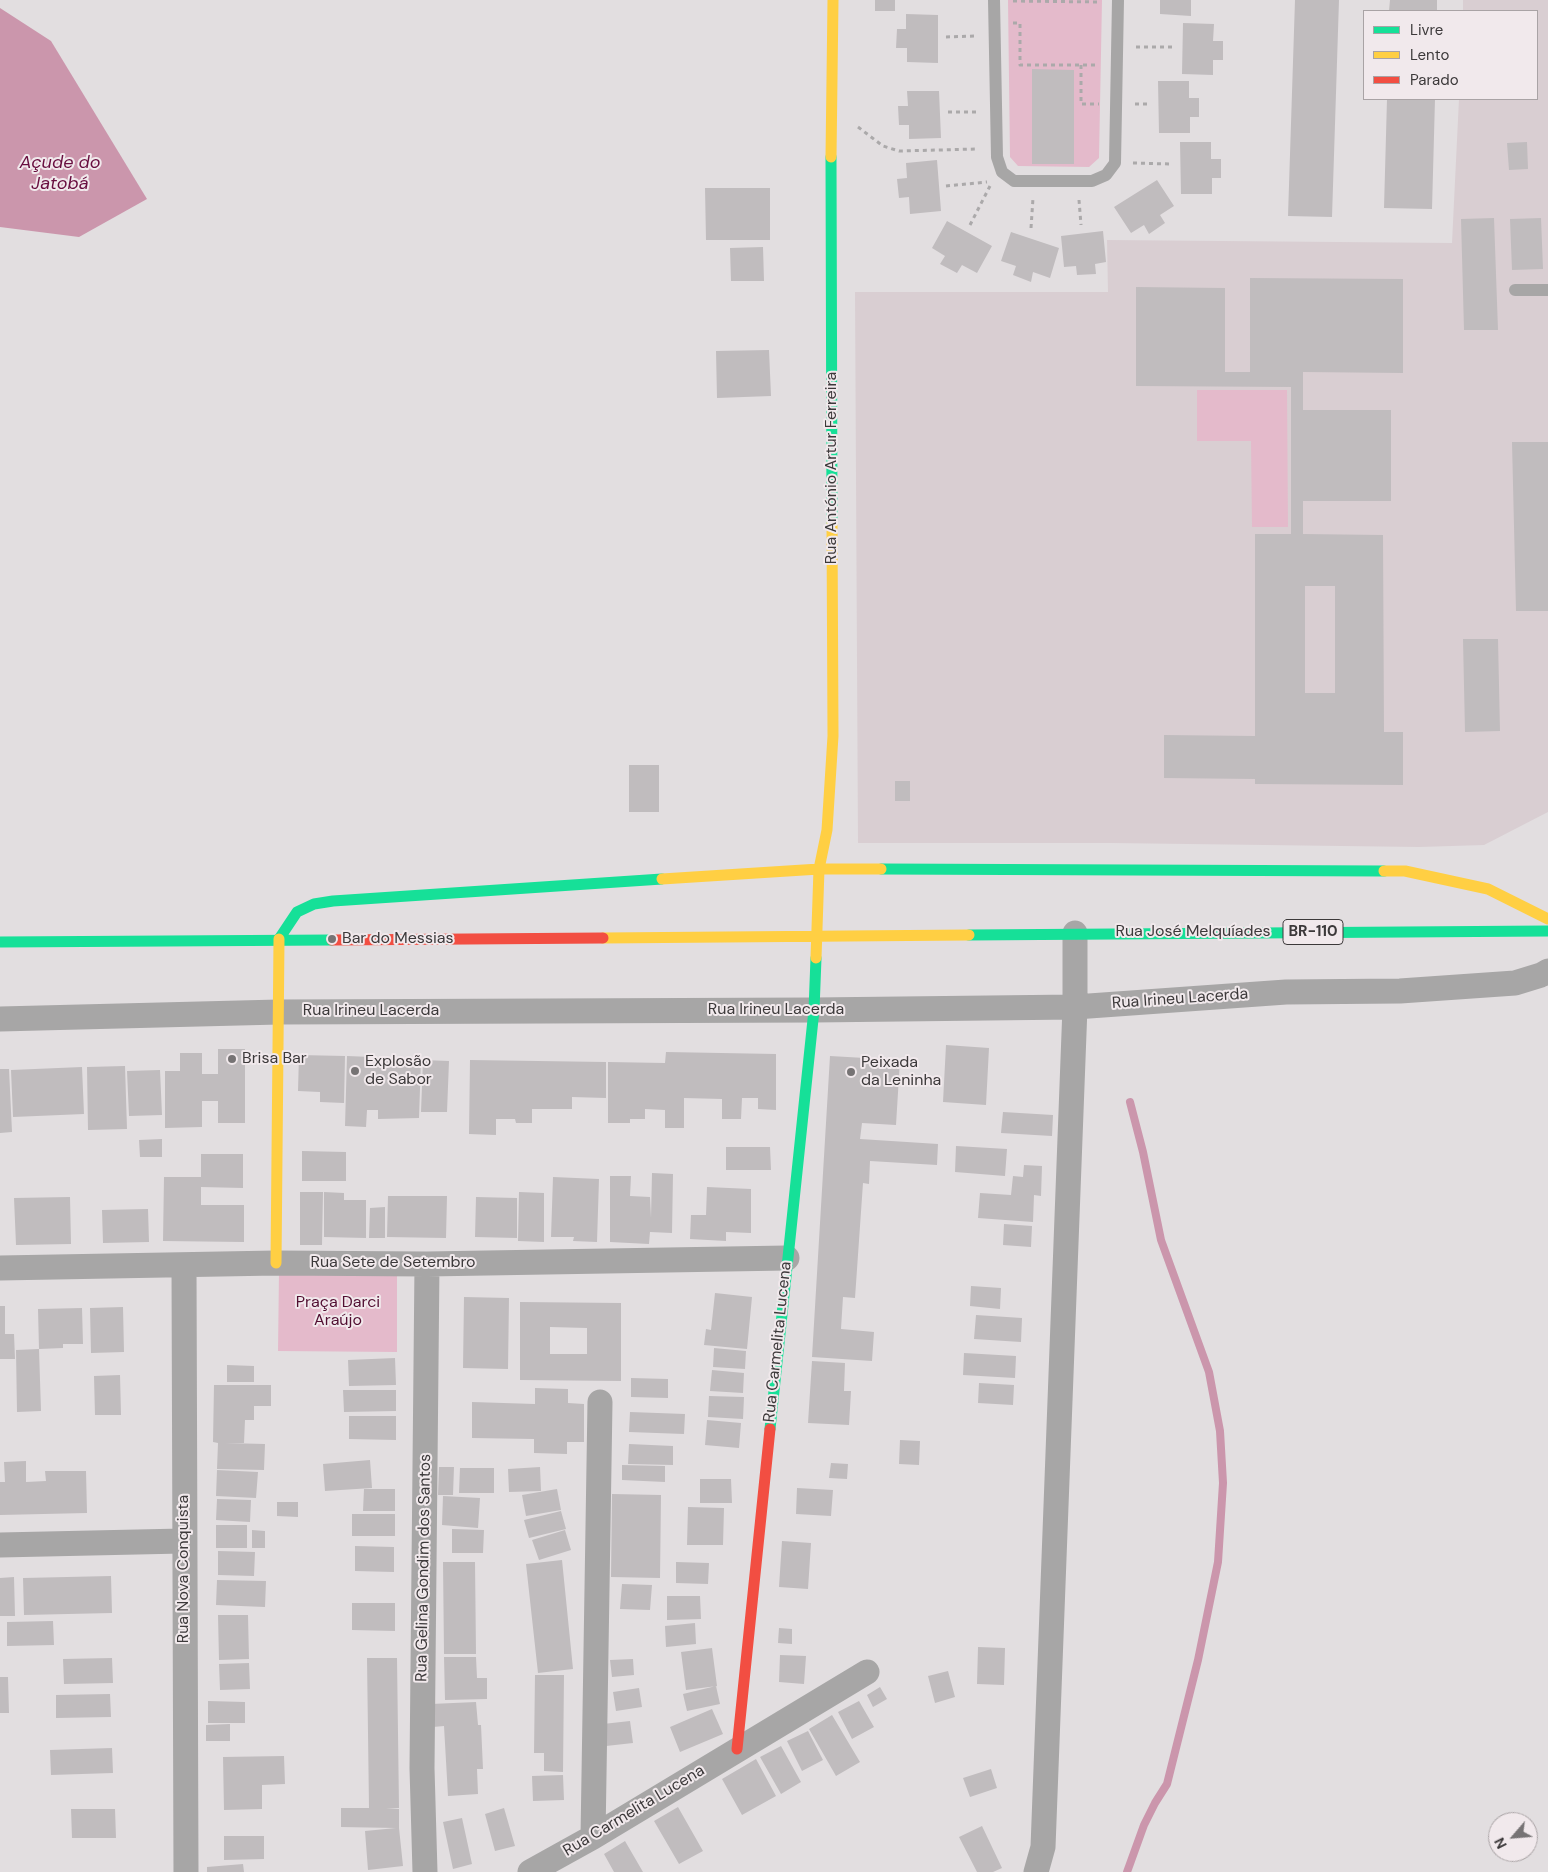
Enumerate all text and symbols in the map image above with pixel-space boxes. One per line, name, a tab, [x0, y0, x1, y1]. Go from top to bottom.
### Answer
legend	[1363, 10, 1538, 100]
text: Livre	[1410, 20, 1443, 40]
text: Lento	[1410, 45, 1449, 65]
text: Parado	[1410, 70, 1459, 90]
water label: Açude do Jatobá	[20, 152, 100, 194]
street label: Rua António Artur Ferreira	[822, 372, 842, 564]
road number: BR-110	[1283, 920, 1343, 944]
street label: Rua José Melquíades	[1115, 922, 1271, 942]
place label: Bar do Messias	[342, 929, 453, 949]
marker: Bar do Messias	[326, 933, 338, 945]
street label: Rua Irineu Lacerda	[1111, 985, 1249, 1013]
street label: Rua Irineu Lacerda	[708, 1000, 844, 1020]
street label: Rua Irineu Lacerda	[303, 1001, 439, 1021]
place label: Brisa Bar	[242, 1049, 307, 1069]
place label: Explosão de Sabor	[365, 1052, 432, 1090]
marker: Brisa Bar	[226, 1053, 238, 1065]
place label: Peixada da Leninha	[861, 1053, 941, 1091]
marker: Explosão de Sabor	[349, 1065, 361, 1077]
marker: Peixada da Leninha	[845, 1066, 857, 1078]
street label: Rua Sete de Setembro	[310, 1253, 476, 1273]
street label: Rua Carmelita Lucena	[760, 1261, 796, 1423]
park label: Praça Darci Araújo	[296, 1293, 380, 1331]
street label: Rua Gelina Gondim dos Santos	[412, 1454, 436, 1682]
street label: Rua Nova Conquista	[174, 1495, 194, 1643]
street label: Rua Carmelita Lucena	[560, 1761, 708, 1861]
north arrow	[1488, 1812, 1538, 1862]
text: N	[1490, 1835, 1511, 1852]

